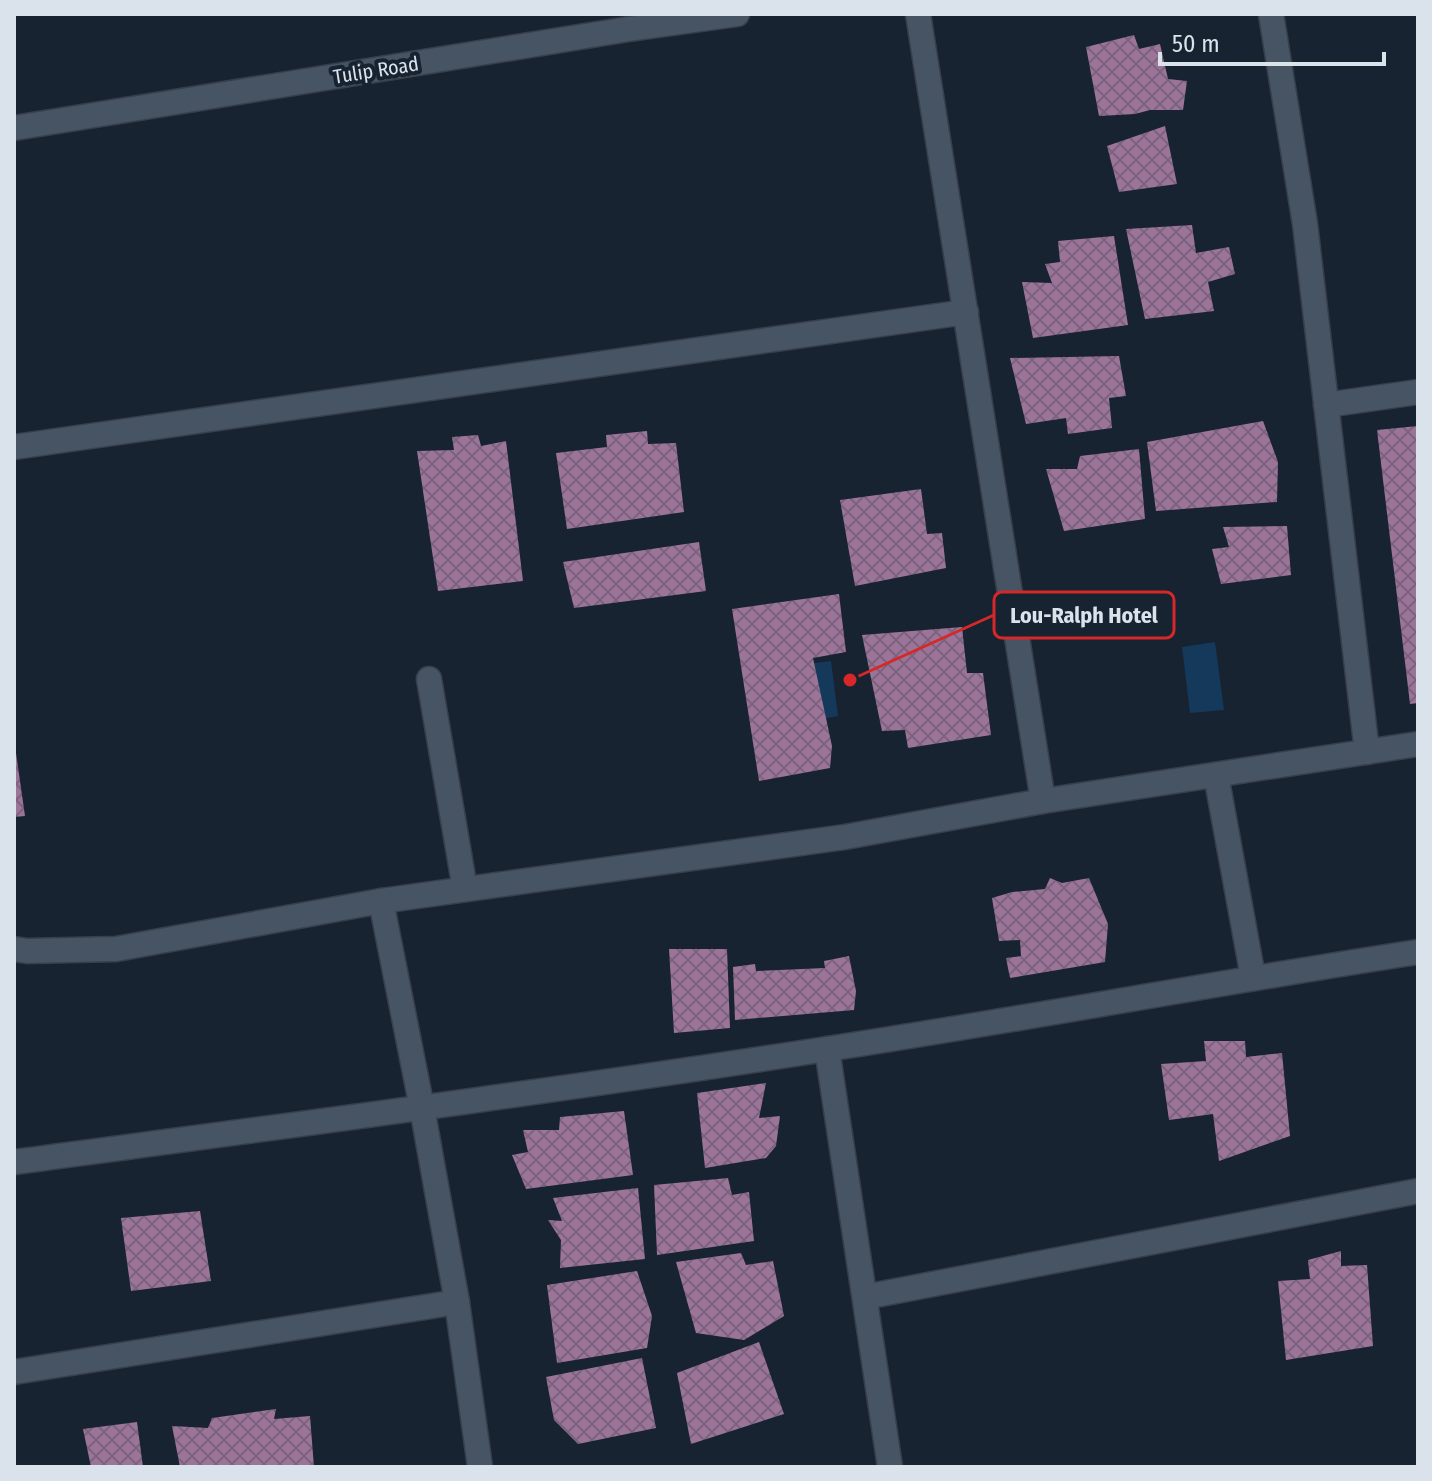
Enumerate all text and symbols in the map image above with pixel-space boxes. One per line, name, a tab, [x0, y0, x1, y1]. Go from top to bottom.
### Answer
scale bar	[1160, 16, 1384, 66]
text: 50 m	[1172, 30, 1220, 58]
street label: Tulip Road	[332, 51, 420, 89]
callout: Lou-Ralph Hotel	[994, 592, 1174, 638]
text: Lou-Ralph Hotel	[1010, 602, 1159, 629]

